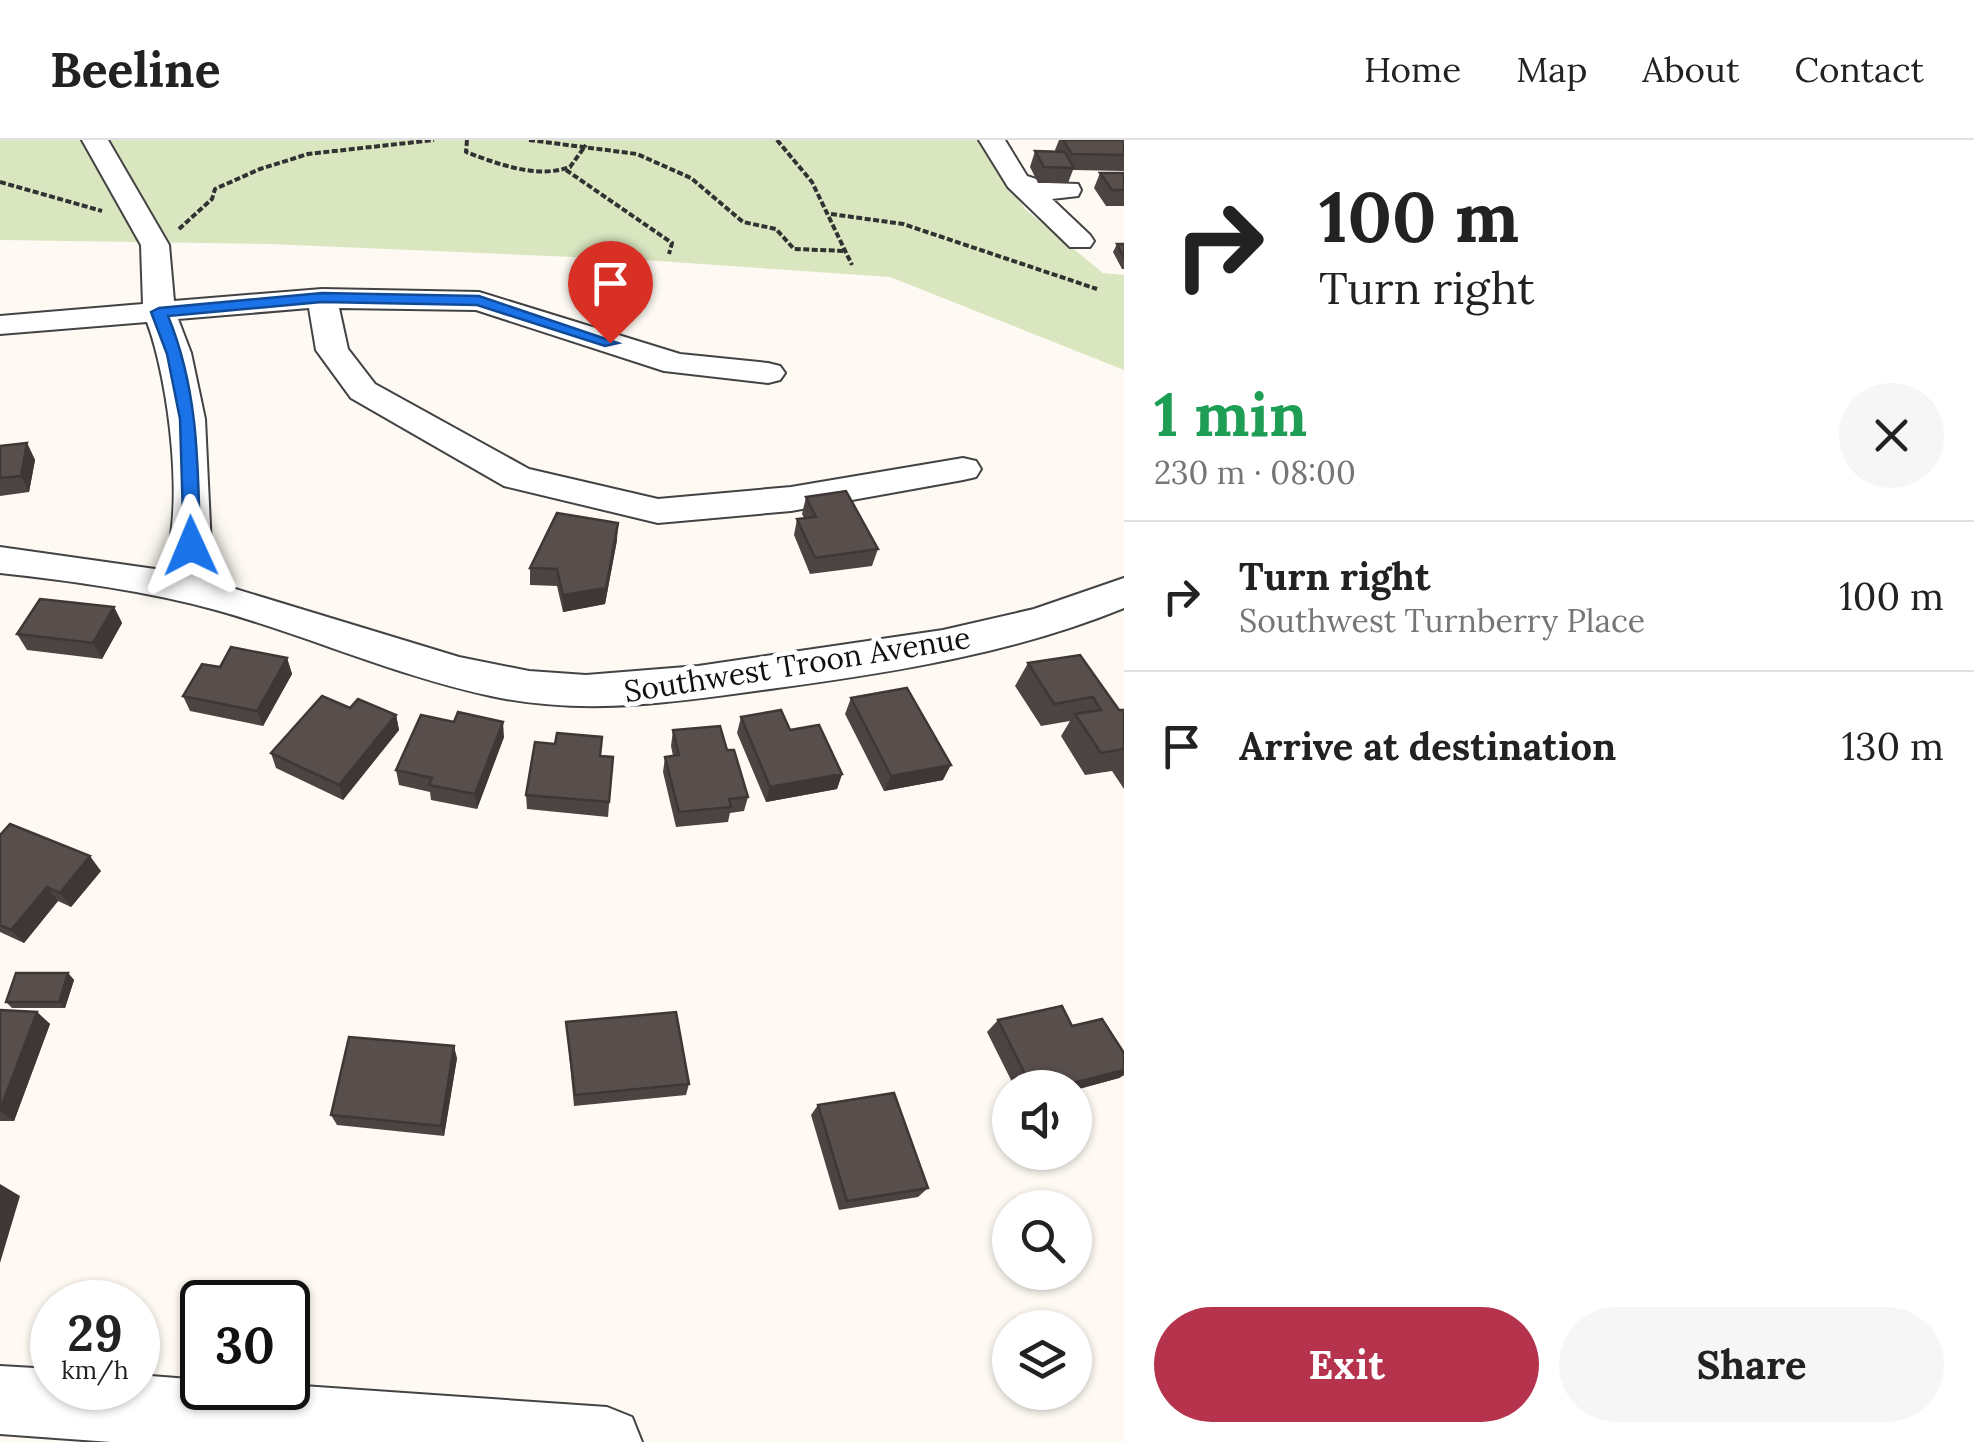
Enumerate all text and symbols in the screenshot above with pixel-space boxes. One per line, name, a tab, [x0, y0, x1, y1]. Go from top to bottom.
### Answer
text: Beeline	[50, 39, 221, 100]
text: Home	[1364, 47, 1461, 92]
text: Map	[1516, 47, 1587, 92]
text: About	[1642, 47, 1740, 92]
text: Contact	[1795, 47, 1924, 92]
text: 100 m	[1319, 172, 1519, 261]
icon: right	[1154, 180, 1284, 310]
pin	[568, 241, 653, 344]
icon: arrive	[583, 256, 638, 311]
text: Turn right	[1319, 259, 1535, 316]
text: 1 min	[1154, 376, 1307, 452]
button: close	[1839, 383, 1944, 488]
text: 230 m · 08:00	[1154, 452, 1356, 493]
position arrow	[139, 494, 243, 598]
text: Turn right	[1239, 552, 1430, 600]
icon: right	[1154, 569, 1209, 624]
text: 100 m	[1839, 572, 1944, 620]
text: Southwest Turnberry Place	[1239, 600, 1645, 641]
street label: Southwest Troon Avenue	[621, 618, 973, 710]
icon: arrive	[1154, 719, 1209, 774]
text: Arrive at destination	[1239, 722, 1616, 770]
text: 130 m	[1841, 722, 1944, 770]
map controls	[992, 1070, 1092, 1410]
button: sound	[992, 1070, 1092, 1170]
button: search	[992, 1190, 1092, 1290]
speed limit sign: 30	[180, 1280, 310, 1410]
text: 29	[67, 1301, 123, 1365]
button: Exit	[1154, 1307, 1539, 1422]
button: Share	[1559, 1307, 1944, 1422]
button: layers	[992, 1310, 1092, 1410]
text: km/h	[61, 1354, 129, 1386]

